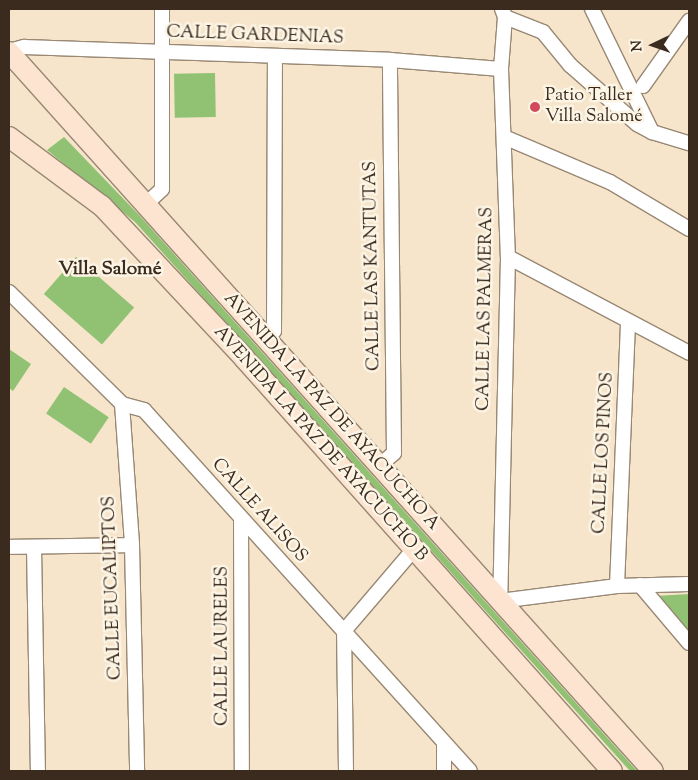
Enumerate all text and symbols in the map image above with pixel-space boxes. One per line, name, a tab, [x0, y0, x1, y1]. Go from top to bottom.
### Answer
north arrow	[628, 20, 678, 70]
street label: CALLE GARDENIAS	[166, 22, 344, 50]
text: N	[628, 40, 648, 52]
place label: Patio Taller Villa Salomé	[545, 86, 643, 128]
marker: Patio Taller Villa Salomé	[529, 101, 541, 113]
street label: CALLE LAS KANTUTAS	[360, 161, 386, 371]
street label: CALLE LAS PALMERAS	[473, 207, 499, 411]
district label: Villa Salomé	[59, 259, 161, 281]
street label: AVENIDA LA PAZ DE AYACUCHO A	[218, 289, 444, 535]
street label: AVENIDA LA PAZ DE AYACUCHO B	[208, 322, 432, 566]
street label: CALLE LOS PINOS	[589, 372, 619, 534]
street label: CALLE ALISOS	[206, 454, 312, 568]
street label: CALLE EUCALIPTOS	[99, 496, 127, 680]
street label: CALLE LAURELES	[212, 566, 234, 726]

